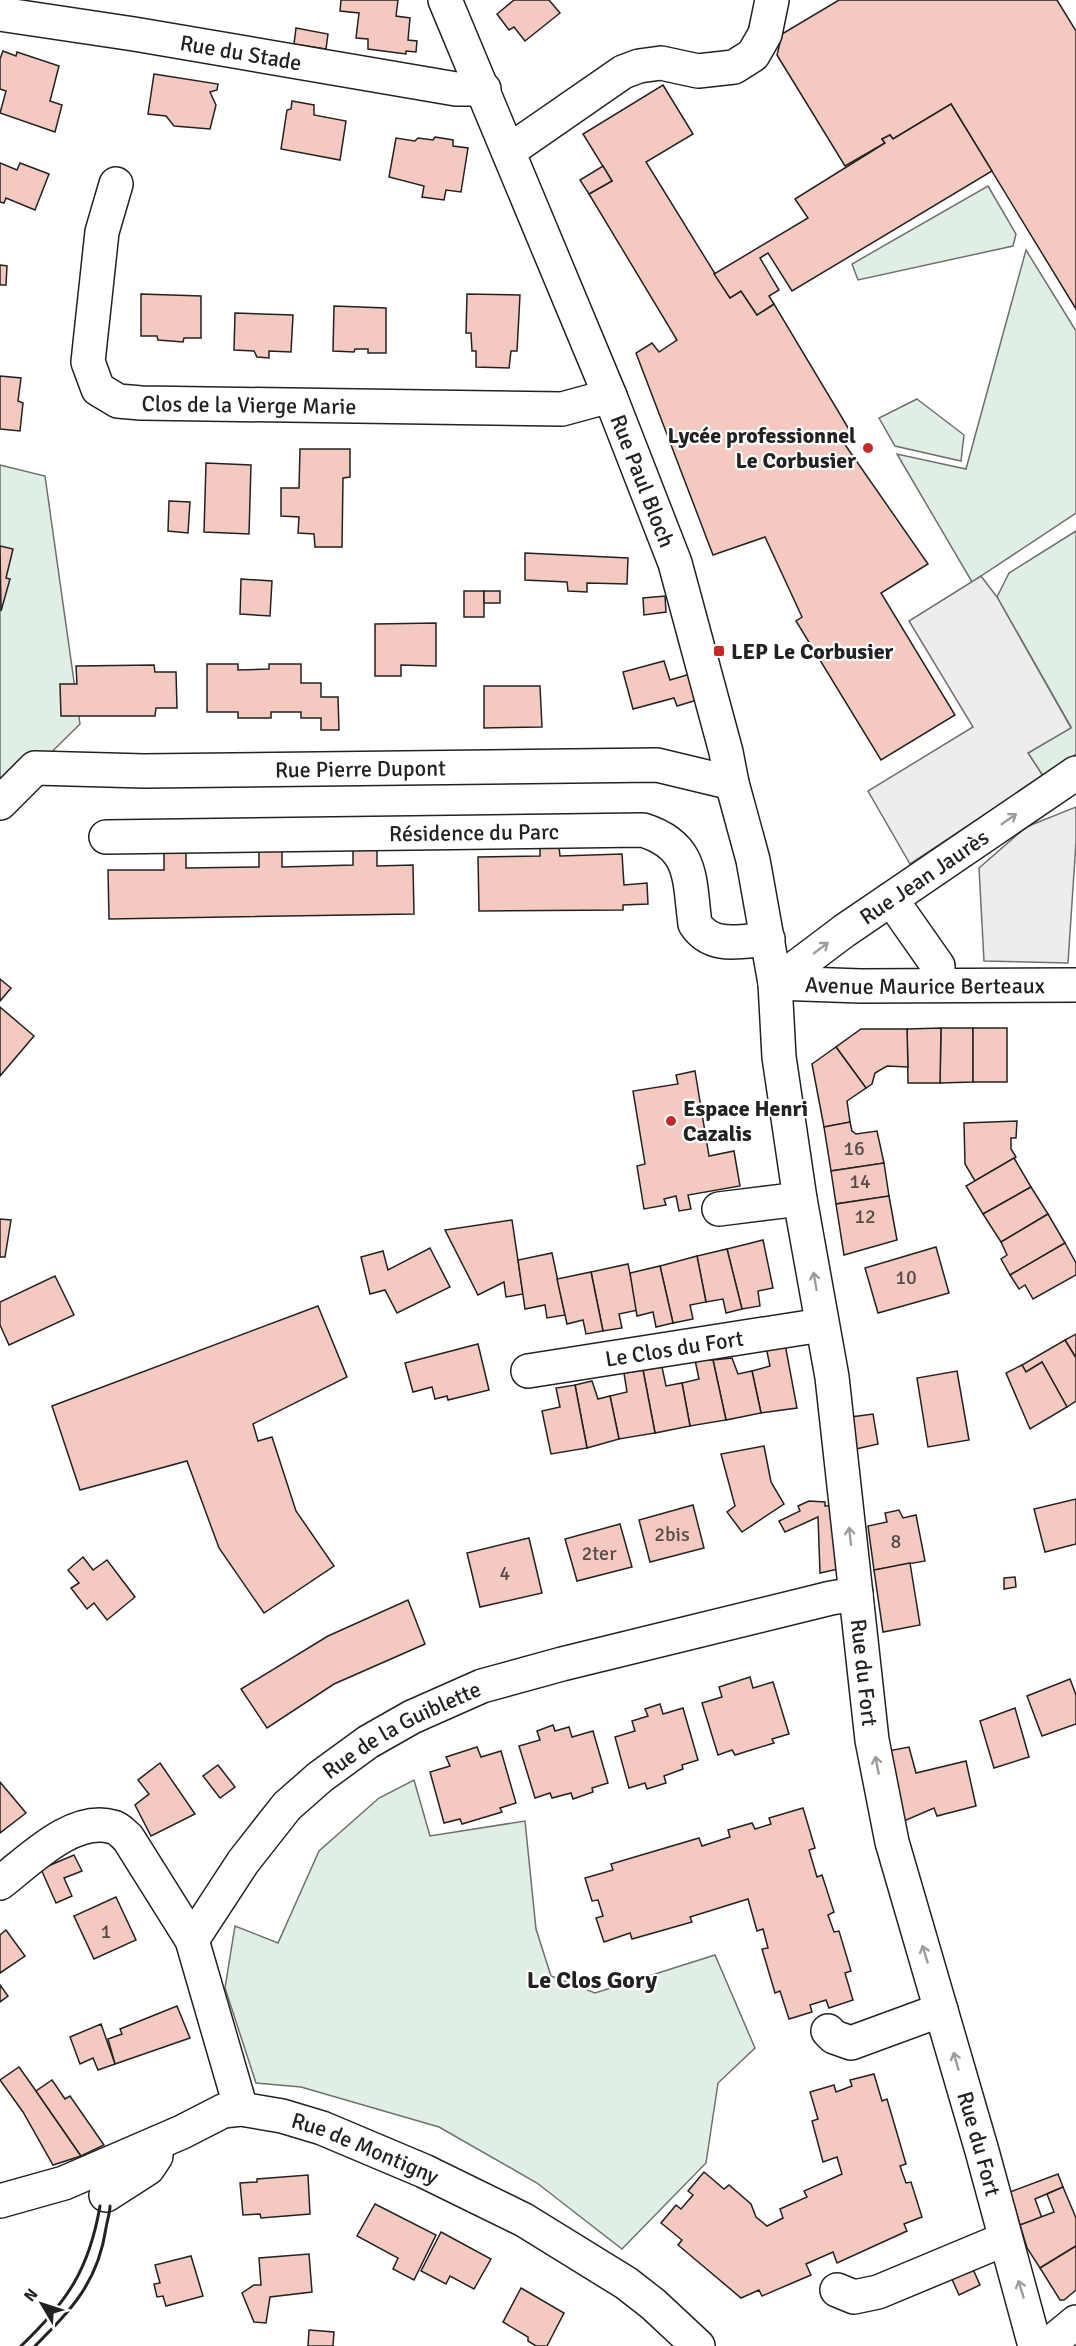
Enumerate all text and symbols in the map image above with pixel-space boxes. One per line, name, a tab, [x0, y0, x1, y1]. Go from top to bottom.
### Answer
street label: Rue du Stade	[178, 29, 304, 76]
street label: Clos de la Vierge Marie	[141, 390, 357, 420]
street label: Rue Paul Bloch	[605, 410, 681, 551]
place label: Lycée professionnel Le Corbusier	[667, 422, 856, 474]
marker: Lycée professionnel Le Corbusier	[861, 441, 875, 455]
place label: LEP Le Corbusier	[731, 638, 894, 665]
marker: LEP Le Corbusier	[712, 644, 726, 658]
street label: Rue Pierre Dupont	[275, 754, 446, 783]
one-way arrow	[1000, 813, 1016, 825]
street label: Résidence du Parc	[389, 818, 559, 847]
street label: Rue Jean Jaurès	[854, 823, 994, 930]
one-way arrow	[813, 942, 829, 954]
street label: Avenue Maurice Berteaux	[805, 971, 1045, 1000]
place label: Espace Henri Cazalis	[683, 1095, 808, 1147]
marker: Espace Henri Cazalis	[664, 1114, 678, 1128]
house number: 16	[843, 1136, 865, 1161]
house number: 14	[849, 1169, 871, 1194]
house number: 12	[854, 1204, 876, 1229]
house number: 10	[895, 1265, 917, 1290]
one-way arrow	[809, 1271, 820, 1291]
street label: Le Clos du Fort	[603, 1324, 745, 1372]
house number: 2bis	[654, 1522, 690, 1547]
one-way arrow	[844, 1527, 855, 1546]
house number: 8	[891, 1529, 901, 1554]
house number: 2ter	[582, 1541, 617, 1566]
house number: 4	[500, 1561, 511, 1586]
street label: Rue du Fort	[845, 1617, 884, 1728]
street label: Rue de la Guiblette	[317, 1675, 485, 1785]
one-way arrow	[871, 1756, 882, 1776]
house number: 1	[101, 1919, 111, 1944]
one-way arrow	[919, 1945, 930, 1964]
district label: Le Clos Gory	[527, 1965, 657, 1995]
one-way arrow	[950, 2052, 961, 2071]
street label: Rue du Fort	[952, 2088, 1007, 2199]
street label: Rue de Montigny	[288, 2106, 444, 2190]
north arrow	[12, 2274, 72, 2334]
one-way arrow	[1015, 2280, 1026, 2299]
text: N	[20, 2285, 42, 2306]

